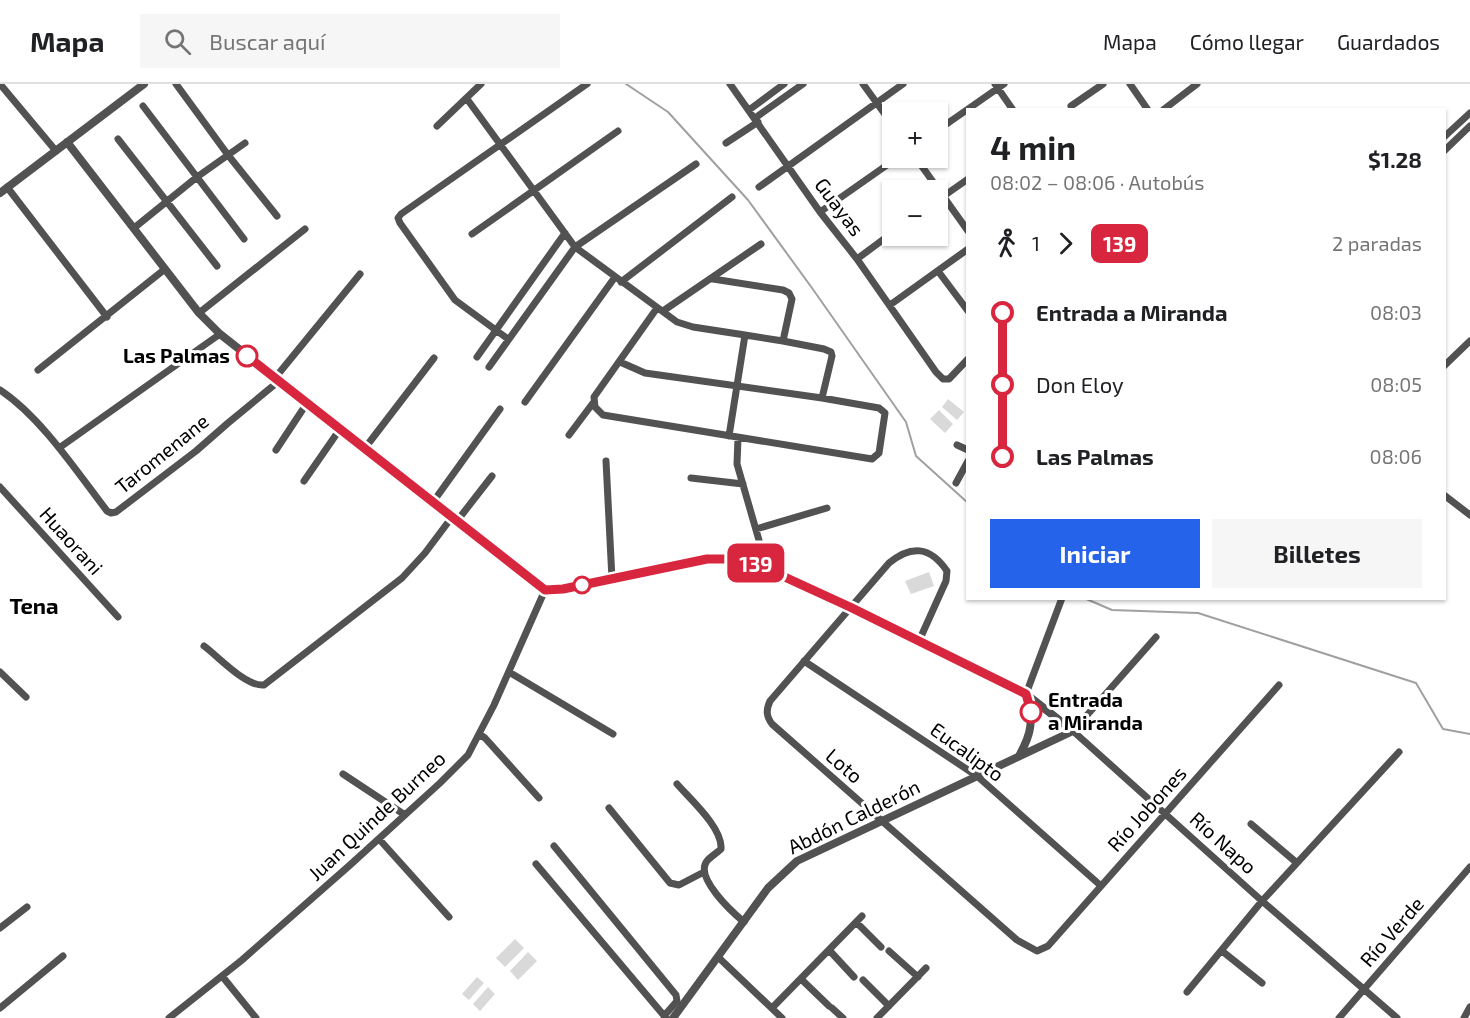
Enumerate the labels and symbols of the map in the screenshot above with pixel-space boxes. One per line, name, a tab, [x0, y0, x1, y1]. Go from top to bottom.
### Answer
street label: Guayas	[810, 173, 869, 240]
place label: Las Palmas	[123, 343, 230, 367]
marker: Las Palmas	[236, 345, 258, 367]
street label: Taromenane	[110, 408, 213, 498]
street label: Huaorani	[35, 502, 108, 579]
line badge: 139	[722, 544, 790, 582]
unlabelled marker	[573, 576, 591, 594]
district label: Tena	[9, 592, 59, 618]
place label: Entrada a Miranda	[1048, 687, 1143, 734]
marker: Entrada a Miranda	[1020, 701, 1042, 723]
street label: Eucalipto	[926, 717, 1009, 786]
street label: Loto	[821, 743, 868, 788]
street label: Juan Quinde Burneo	[303, 746, 450, 885]
street label: Río Jobones	[1102, 761, 1191, 856]
street label: Abdón Calderón	[784, 774, 924, 858]
street label: Río Napo	[1185, 806, 1262, 878]
street label: Río Verde	[1354, 891, 1428, 971]

